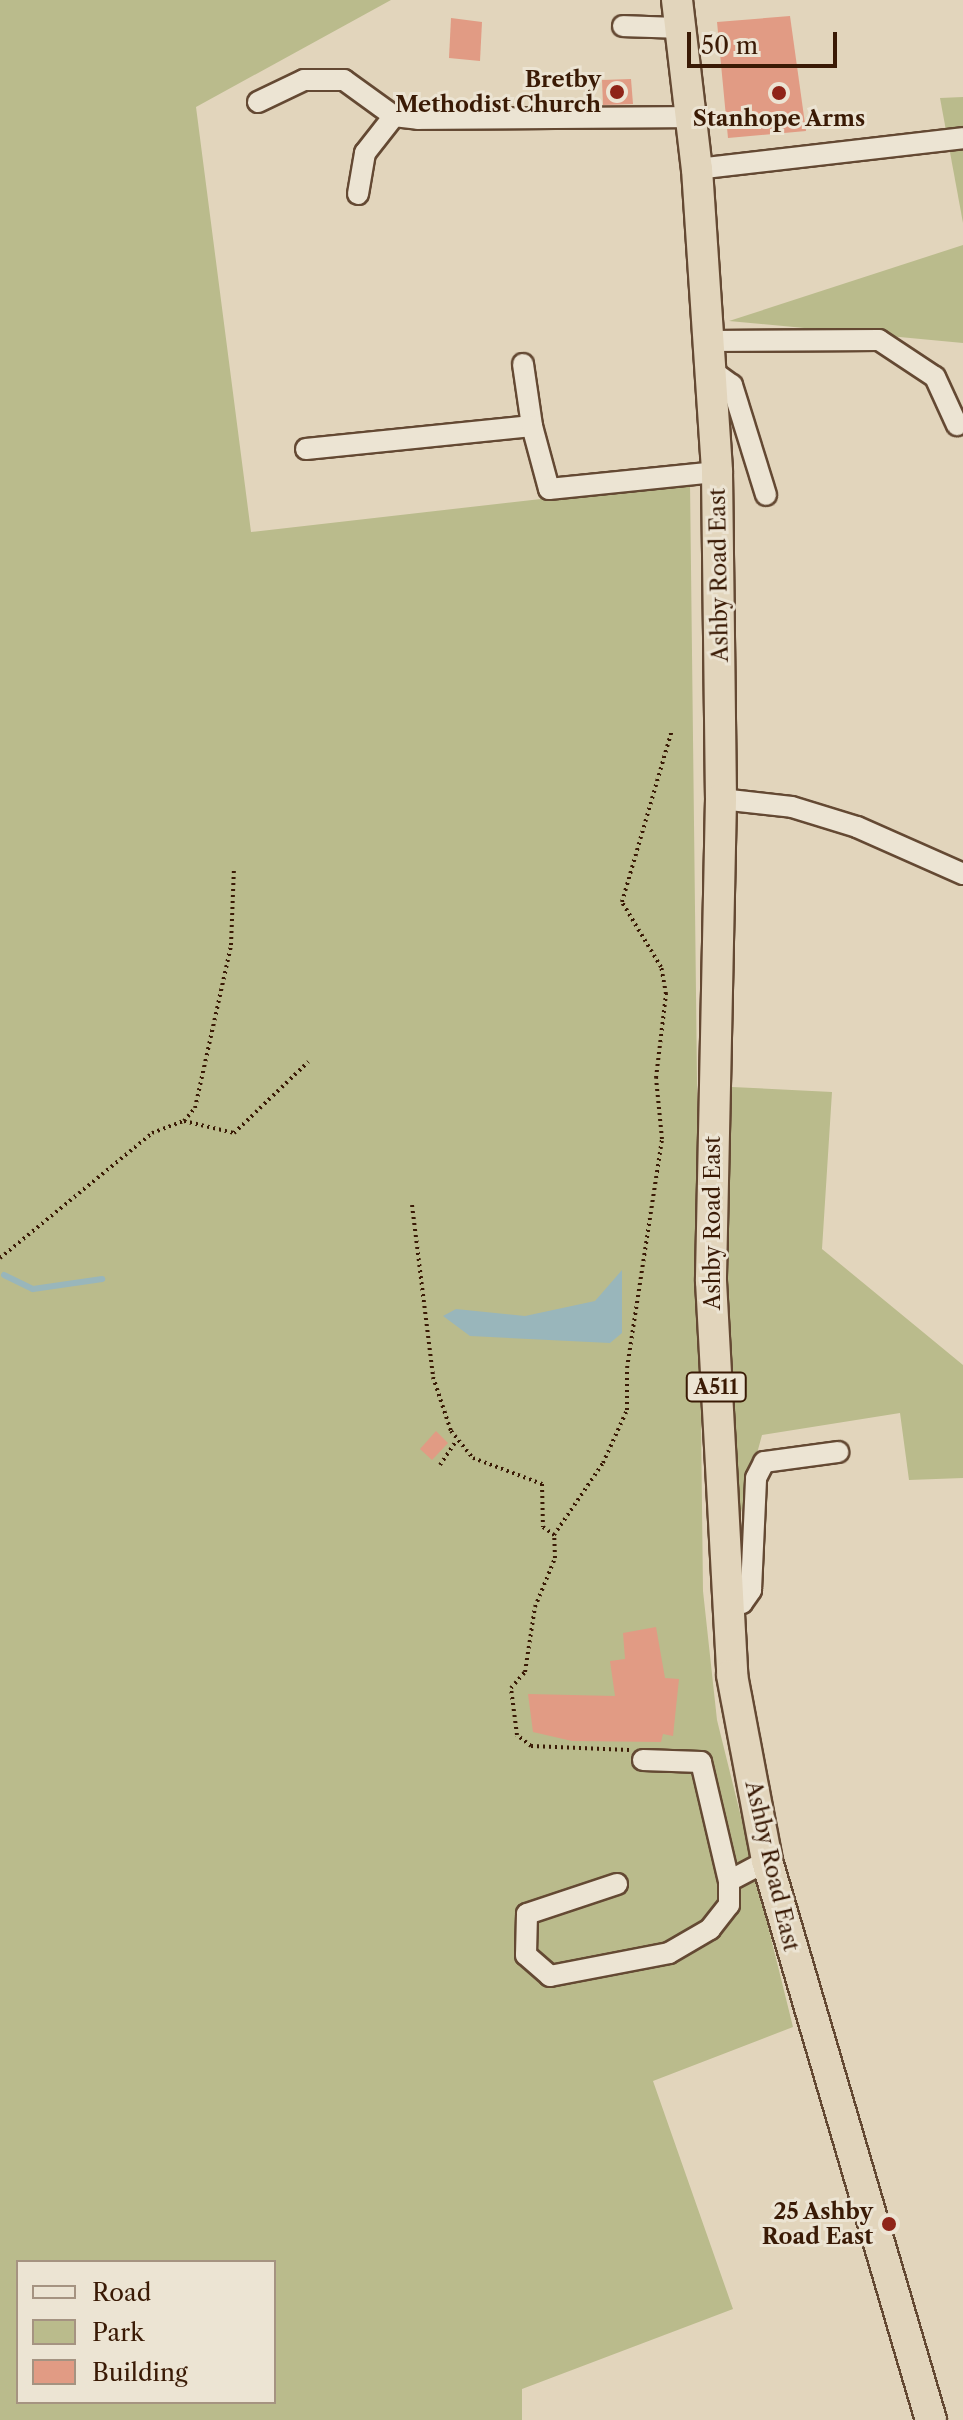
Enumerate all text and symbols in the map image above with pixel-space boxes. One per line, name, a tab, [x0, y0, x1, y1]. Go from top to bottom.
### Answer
scale bar	[691, 16, 841, 66]
text: 50 m	[701, 31, 758, 60]
place label: Bretby Methodist Church	[395, 66, 601, 118]
marker: Bretby Methodist Church	[608, 83, 626, 101]
marker: Stanhope Arms	[770, 84, 788, 102]
place label: Stanhope Arms	[692, 106, 866, 132]
street label: Ashby Road East	[704, 487, 734, 663]
street label: Ashby Road East	[700, 1136, 726, 1310]
road number: A511	[684, 1371, 748, 1403]
street label: Ashby Road East	[739, 1778, 805, 1954]
place label: 25 Ashby Road East	[762, 2198, 873, 2250]
marker: 25 Ashby Road East	[880, 2215, 898, 2233]
legend	[16, 2260, 276, 2404]
text: Road	[92, 2278, 151, 2307]
text: Park	[92, 2318, 144, 2347]
text: Building	[92, 2358, 188, 2387]

